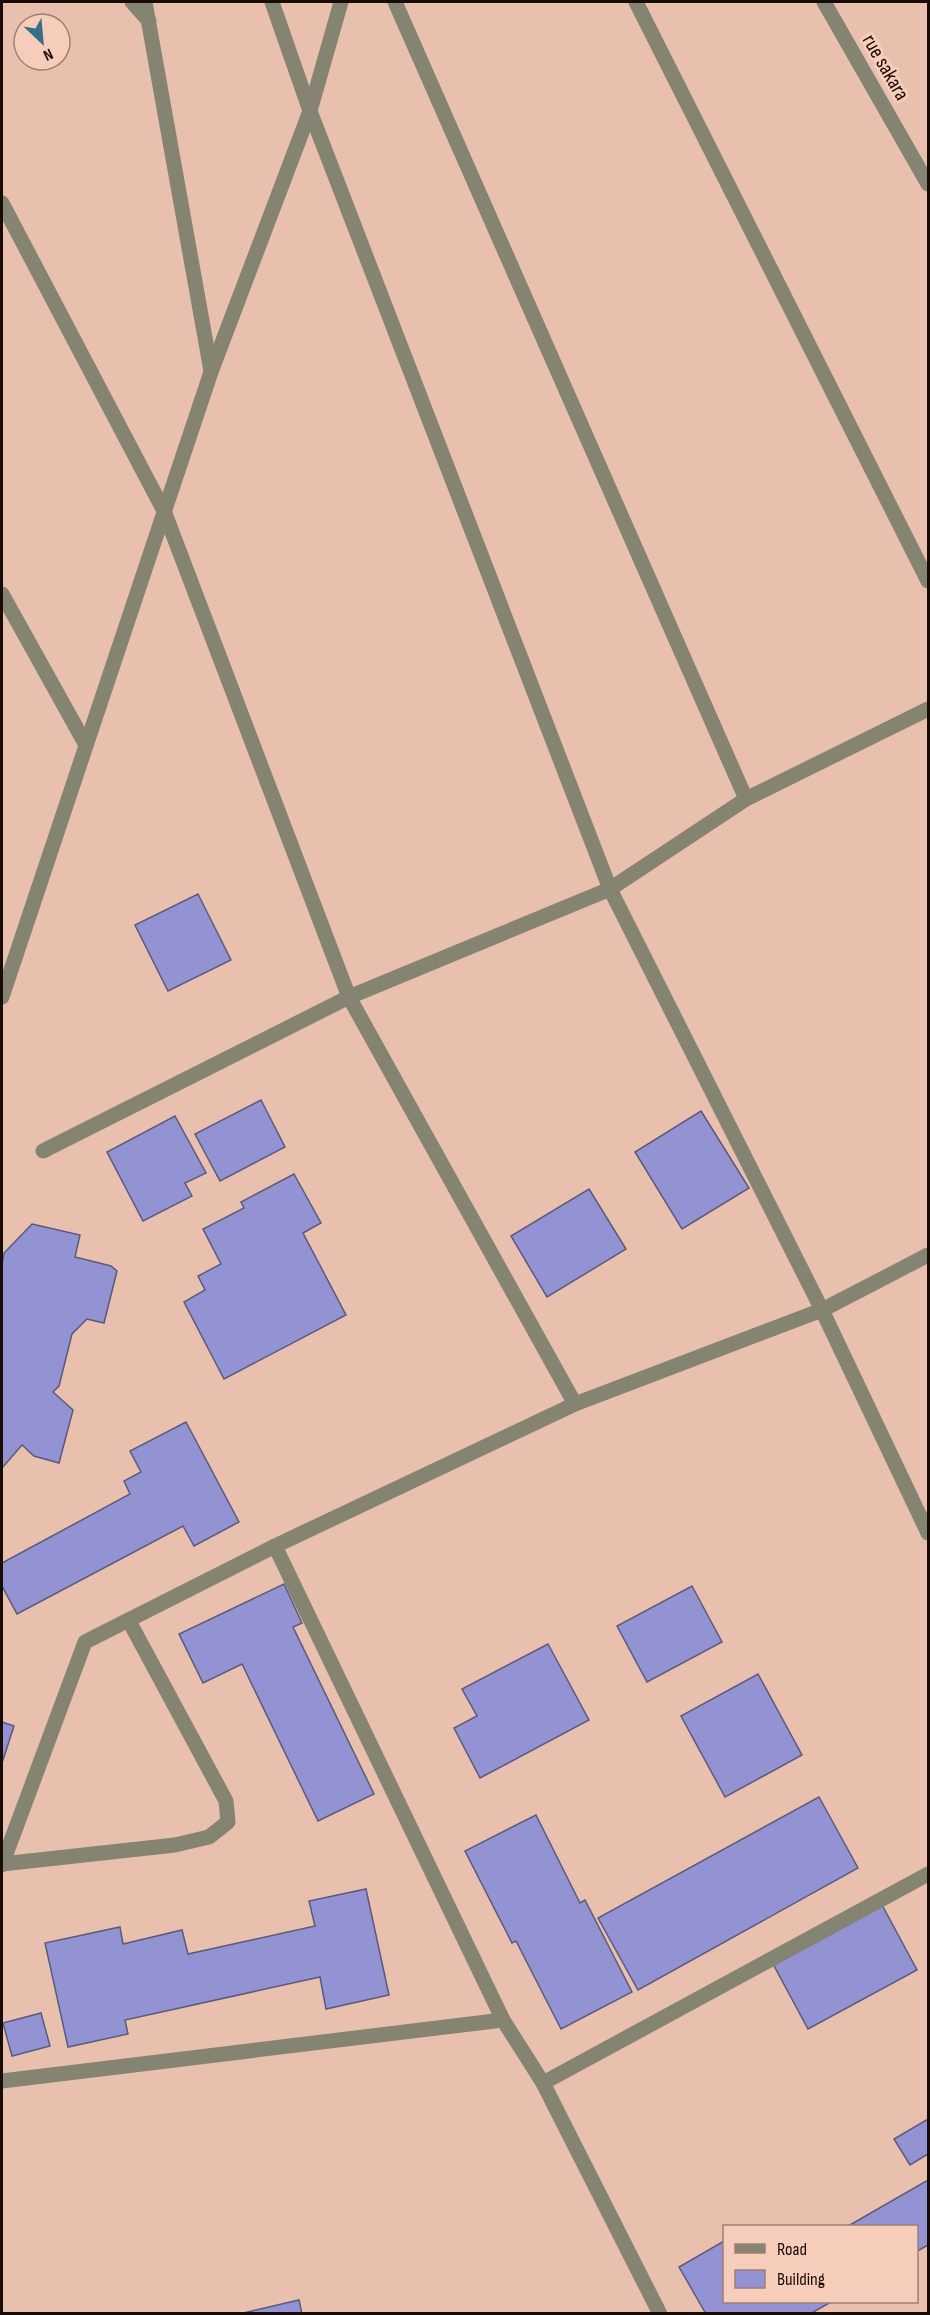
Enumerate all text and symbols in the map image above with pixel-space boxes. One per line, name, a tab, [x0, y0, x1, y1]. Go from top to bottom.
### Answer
north arrow	[12, 12, 72, 72]
street label: rue sakara	[857, 30, 914, 105]
text: N	[40, 44, 56, 65]
legend	[723, 2225, 918, 2303]
text: Road	[777, 2239, 807, 2260]
text: Building	[777, 2269, 825, 2290]

